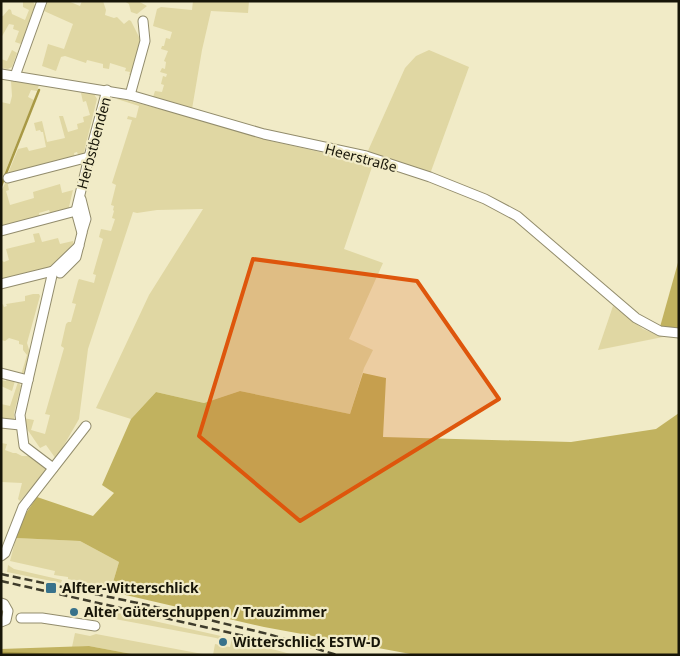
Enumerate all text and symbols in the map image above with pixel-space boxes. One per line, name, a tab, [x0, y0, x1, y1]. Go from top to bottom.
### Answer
street label: Herbstbenden	[72, 95, 115, 191]
street label: Heerstraße	[323, 139, 399, 176]
place label: Alfter-Witterschlick	[62, 578, 199, 597]
marker: Alfter-Witterschlick	[44, 581, 58, 595]
place label: Alter Güterschuppen / Trauzimmer	[84, 602, 327, 621]
marker: Alter Güterschuppen / Trauzimmer	[68, 606, 80, 618]
place label: Witterschlick ESTW-D	[233, 632, 381, 651]
marker: Witterschlick ESTW-D	[217, 636, 229, 648]

